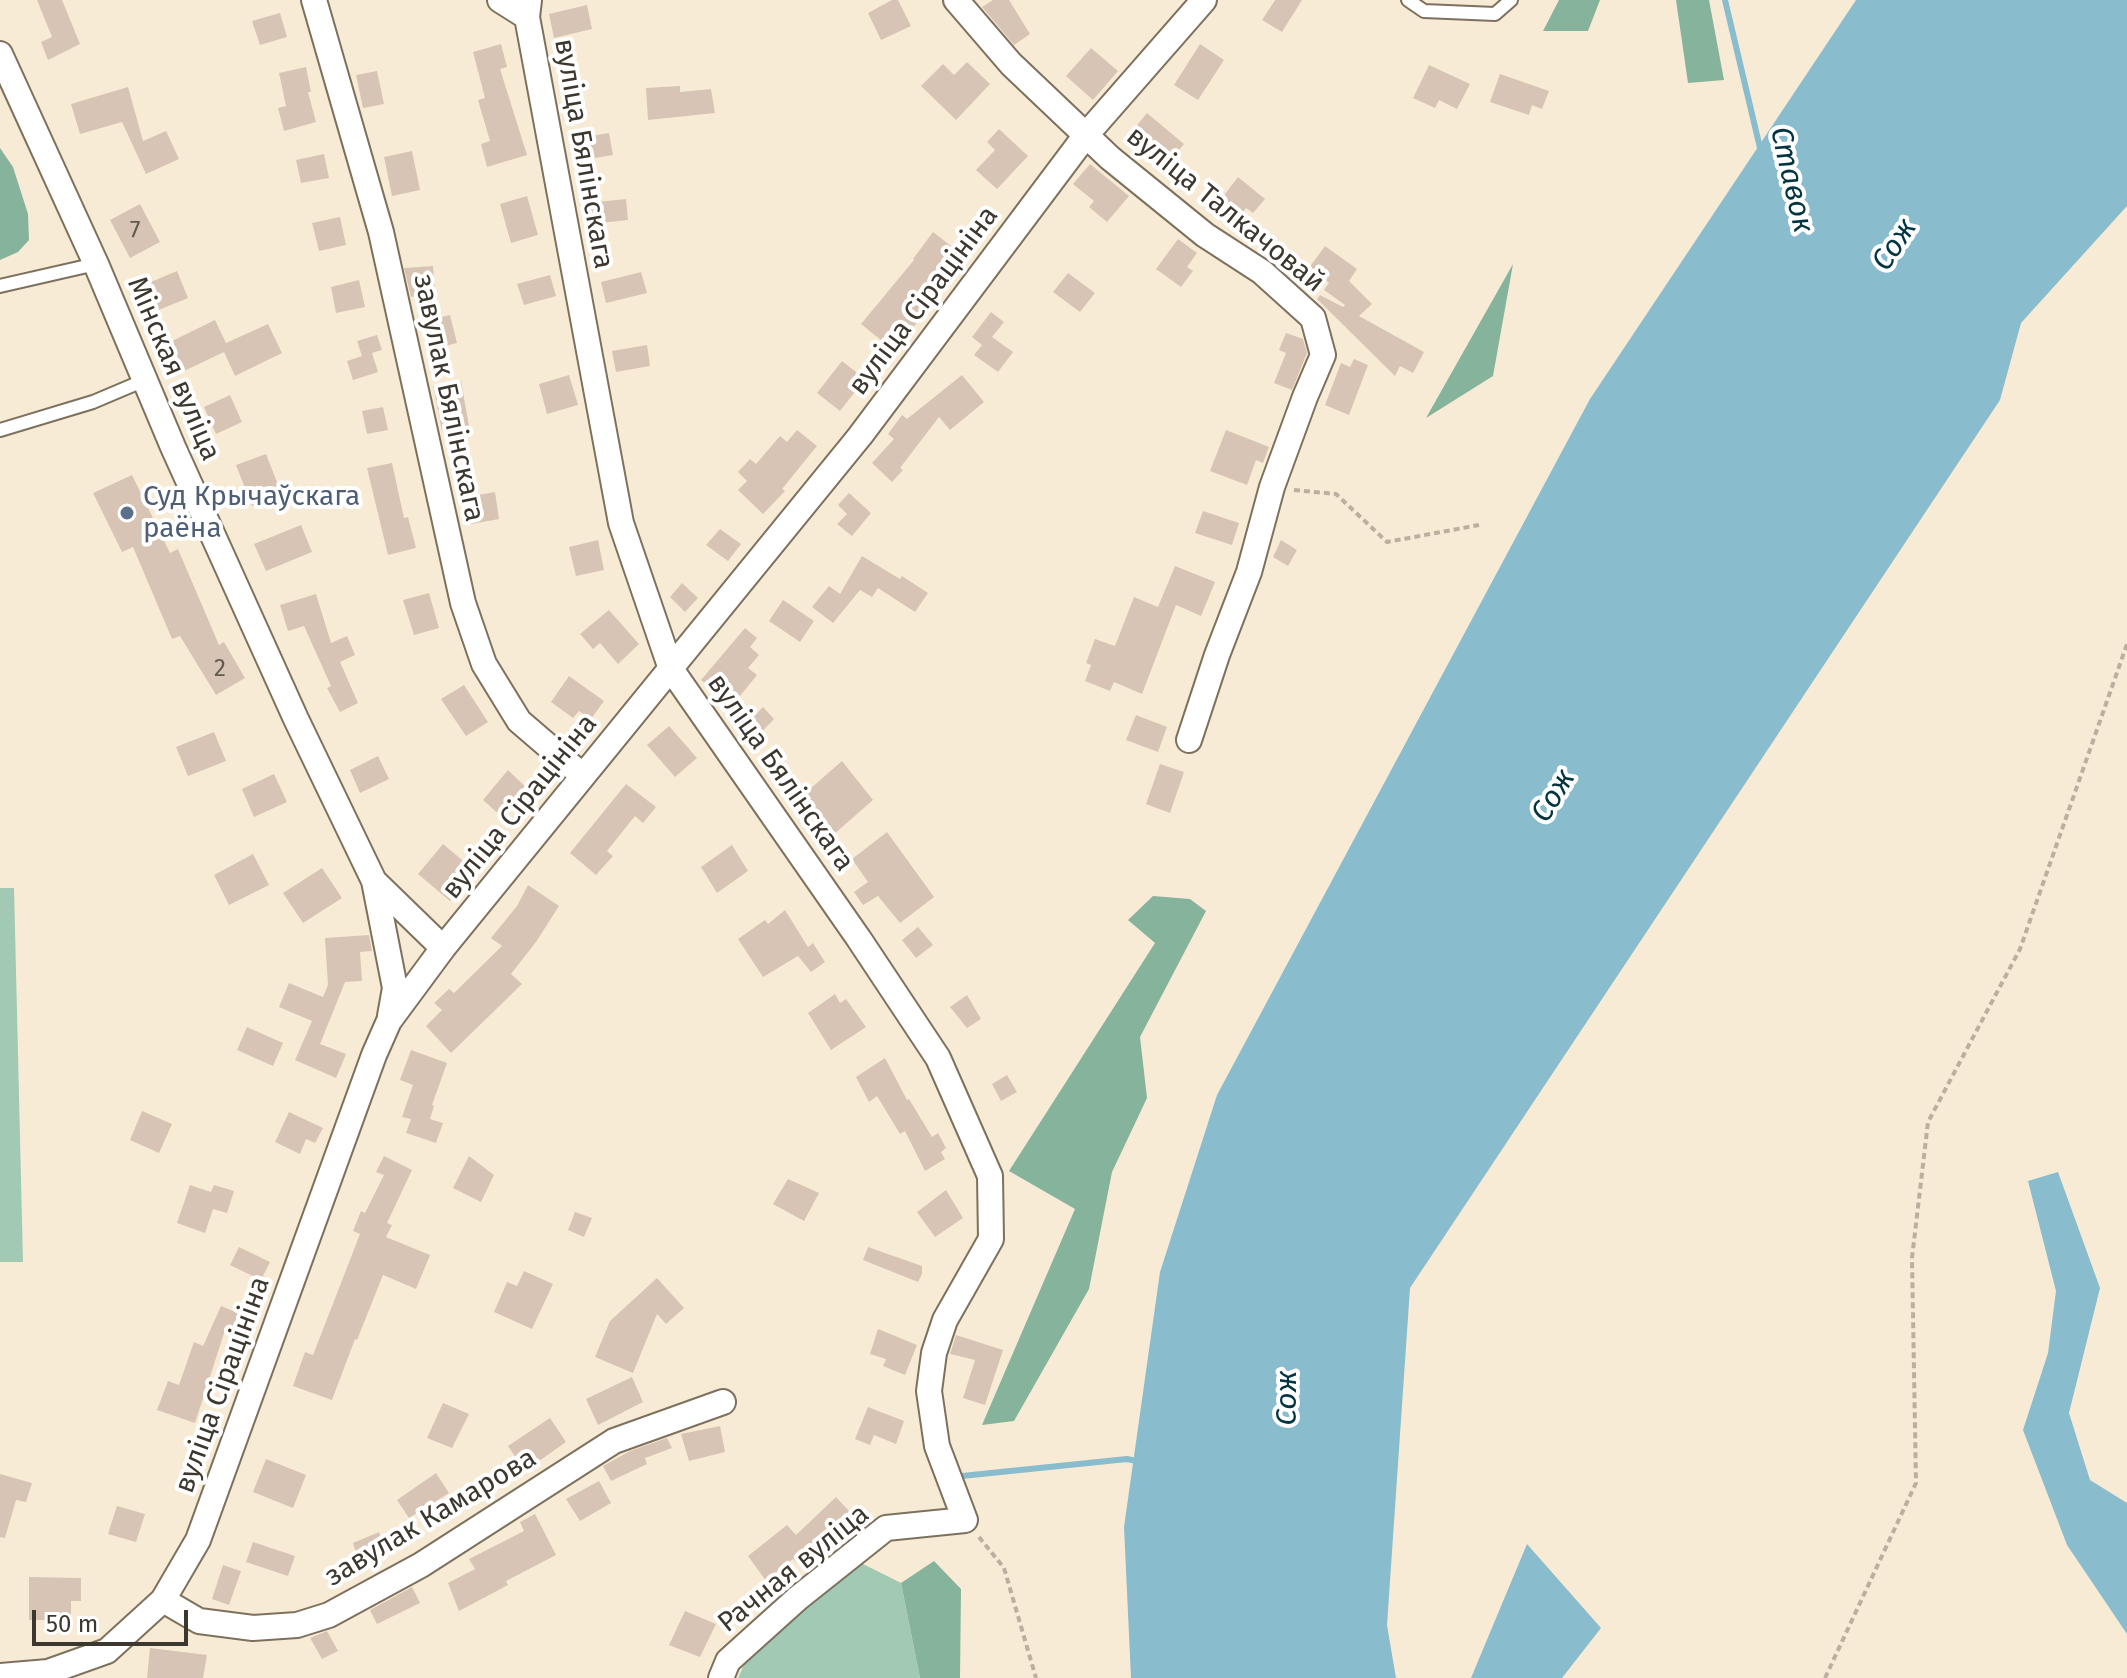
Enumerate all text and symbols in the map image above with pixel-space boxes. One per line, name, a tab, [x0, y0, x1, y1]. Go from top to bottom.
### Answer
street label: вуліца Бялінскага	[546, 36, 620, 272]
street label: вуліца Талкачовай	[1119, 120, 1331, 300]
water label: Ставок	[1761, 123, 1821, 237]
street label: вуліца Сірацініна	[842, 200, 1006, 402]
water label: Сож	[1865, 212, 1925, 278]
house number: 7	[130, 217, 140, 245]
street label: завулак Бялінскага	[405, 271, 491, 525]
street label: Мінская вуліца	[119, 272, 227, 466]
place label: Суд Крычаўскага раёна	[143, 480, 360, 546]
marker: Суд Крычаўскага раёна	[118, 504, 136, 522]
house number: 2	[214, 655, 226, 683]
street label: вуліца Бялінскага	[699, 668, 861, 878]
street label: вуліца Сірацініна	[435, 708, 605, 906]
water label: Сож	[1524, 763, 1584, 829]
street label: вуліца Сірацініна	[168, 1272, 278, 1498]
water label: Сож	[1270, 1370, 1306, 1426]
street label: завулак Камарова	[319, 1442, 543, 1594]
street label: Рачная вуліца	[712, 1498, 876, 1640]
scale bar	[36, 1594, 192, 1644]
text: 50 m	[46, 1610, 98, 1638]

